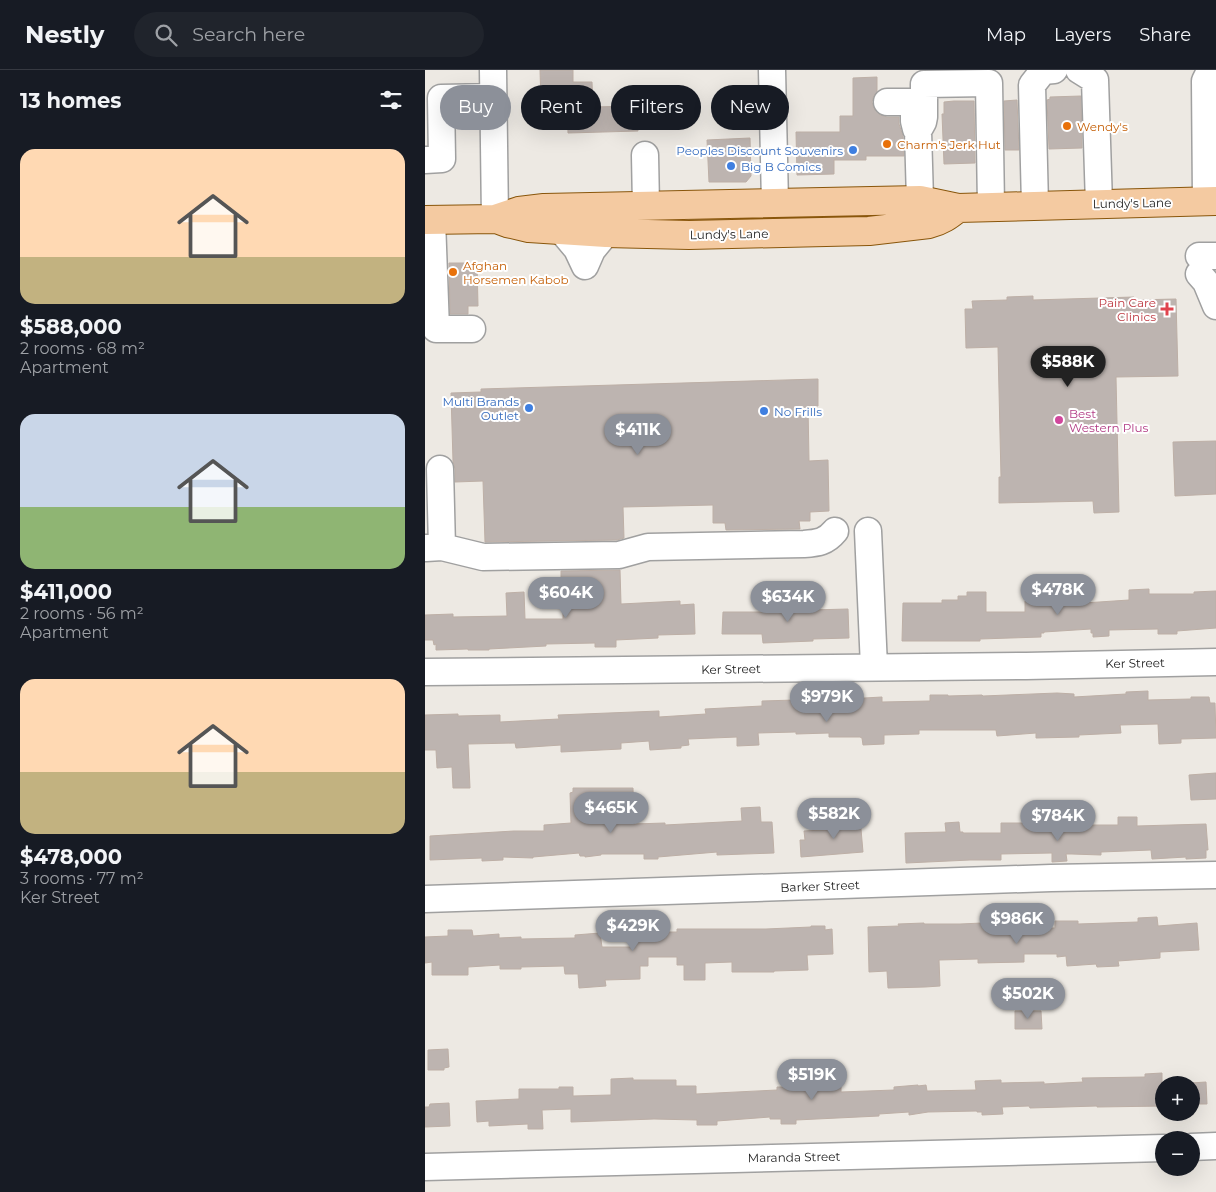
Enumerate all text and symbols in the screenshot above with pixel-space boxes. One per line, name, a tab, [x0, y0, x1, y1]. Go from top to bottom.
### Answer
search box	[134, 12, 484, 57]
text: Nestly	[25, 20, 104, 49]
icon: search	[152, 21, 180, 49]
text: Search here	[192, 23, 305, 46]
text: Map	[986, 24, 1026, 46]
text: Layers	[1054, 24, 1111, 46]
text: Share	[1139, 24, 1191, 46]
chip: Buy	[440, 85, 511, 130]
chip: Rent	[521, 85, 601, 130]
chip: Filters	[611, 85, 701, 130]
chip: New	[711, 85, 789, 130]
icon: filters	[377, 86, 405, 114]
text: 13 homes	[20, 88, 121, 113]
place label: Wendy's	[1077, 119, 1128, 134]
marker: Wendy's	[1061, 120, 1073, 132]
place label: Charm's Jerk Hut	[897, 137, 1001, 152]
marker: Charm's Jerk Hut	[881, 138, 893, 150]
place label: Peoples Discount Souvenirs	[676, 143, 843, 158]
marker: Peoples Discount Souvenirs	[847, 144, 859, 156]
place label: Big B Comics	[741, 159, 821, 174]
marker: Big B Comics	[725, 160, 737, 172]
icon: home	[168, 181, 258, 271]
street label: Lundy's Lane	[1093, 195, 1171, 211]
street label: Lundy's Lane	[690, 226, 768, 242]
place label: Afghan Horsemen Kabob	[463, 258, 569, 287]
marker: Afghan Horsemen Kabob	[447, 266, 459, 278]
place label: Pain Care Clinics	[1099, 295, 1156, 324]
marker: Pain Care Clinics	[1160, 302, 1174, 316]
text: $588,000	[20, 314, 122, 339]
text: 2 rooms · 68 m²	[20, 339, 145, 358]
pin: $588K	[1033, 346, 1103, 388]
text: $588K	[1042, 352, 1094, 371]
text: Apartment	[20, 358, 109, 377]
place label: Multi Brands Outlet	[443, 394, 519, 423]
marker: Multi Brands Outlet	[523, 402, 535, 414]
place label: No Frills	[774, 404, 822, 419]
marker: No Frills	[758, 405, 770, 417]
place label: Best Western Plus	[1069, 406, 1149, 435]
pin: $411K	[603, 414, 673, 456]
marker: Best Western Plus	[1053, 414, 1065, 426]
text: $411K	[615, 420, 661, 439]
icon: home	[168, 446, 258, 536]
pin: $478K	[1023, 574, 1093, 616]
pin: $604K	[531, 576, 601, 619]
text: $411,000	[20, 579, 112, 604]
pin: $634K	[753, 580, 823, 623]
text: $478K	[1032, 580, 1084, 599]
text: $604K	[539, 583, 593, 602]
text: $634K	[762, 587, 814, 606]
text: 2 rooms · 56 m²	[20, 604, 144, 623]
text: Apartment	[20, 623, 109, 642]
street label: Ker Street	[1105, 655, 1165, 671]
street label: Ker Street	[701, 661, 761, 677]
pin: $979K	[792, 680, 862, 723]
text: $979K	[801, 687, 853, 706]
icon: home	[168, 711, 258, 801]
pin: $465K	[576, 792, 646, 834]
text: $465K	[585, 798, 637, 817]
pin: $582K	[799, 798, 869, 840]
pin: $784K	[1023, 800, 1093, 842]
text: $582K	[808, 804, 860, 823]
text: $784K	[1031, 806, 1085, 825]
text: $478,000	[20, 844, 122, 869]
text: 3 rooms · 77 m²	[20, 869, 144, 888]
street label: Barker Street	[780, 877, 860, 895]
text: Ker Street	[20, 888, 100, 907]
pin: $986K	[982, 902, 1052, 945]
text: $986K	[991, 909, 1043, 928]
pin: $429K	[598, 910, 668, 952]
text: $429K	[607, 916, 659, 935]
pin: $502K	[993, 978, 1063, 1020]
text: $502K	[1002, 984, 1054, 1003]
pin: $519K	[777, 1058, 847, 1101]
text: $519K	[788, 1065, 836, 1084]
map controls	[1155, 1076, 1200, 1176]
button: +	[1155, 1076, 1200, 1121]
button: −	[1155, 1131, 1200, 1176]
street label: Maranda Street	[748, 1149, 841, 1165]

